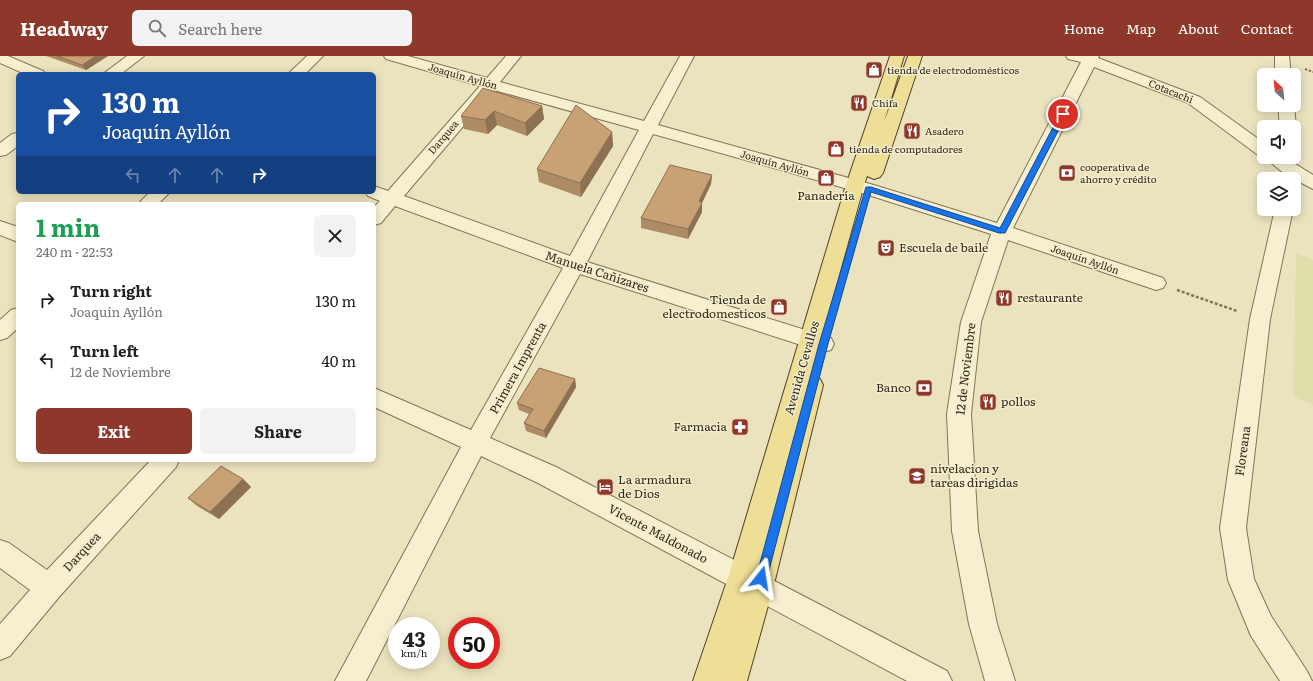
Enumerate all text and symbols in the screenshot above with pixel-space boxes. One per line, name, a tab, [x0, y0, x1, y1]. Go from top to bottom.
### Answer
search box	[132, 10, 412, 46]
text: Headway	[20, 14, 108, 42]
icon: search	[146, 17, 168, 39]
text: Search here	[178, 17, 262, 40]
text: Home	[1064, 18, 1104, 38]
text: Map	[1126, 18, 1156, 38]
text: About	[1178, 18, 1219, 38]
text: Contact	[1241, 18, 1293, 38]
street label: Joaquín Ayllón	[427, 58, 500, 93]
shop icon: tienda de electrodomésticos	[864, 60, 884, 80]
place label: tienda de electrodomésticos	[887, 62, 1019, 77]
north arrow	[1257, 68, 1301, 112]
map controls	[1257, 68, 1301, 216]
street label: Cotacachi	[1147, 75, 1196, 107]
text: 130 m	[102, 80, 180, 122]
icon: right	[36, 88, 88, 140]
restaurant icon: Chifa	[849, 93, 869, 113]
place label: Chifa	[872, 95, 899, 110]
pin	[1046, 97, 1080, 131]
icon: arrive	[1052, 103, 1074, 125]
street label: Darquea	[424, 116, 462, 157]
text: Joaquín Ayllón	[102, 118, 231, 145]
button: sound	[1257, 120, 1301, 164]
restaurant icon: Asadero	[902, 121, 922, 141]
place label: Asadero	[925, 123, 964, 138]
shop icon: tienda de computadores	[826, 139, 846, 159]
place label: tienda de computadores	[849, 141, 963, 156]
street label: Joaquín Ayllón	[739, 145, 812, 180]
place label: cooperativa de ahorro y crédito	[1080, 159, 1157, 186]
bank icon: cooperativa de ahorro y crédito	[1057, 163, 1077, 183]
icon: left	[122, 164, 144, 186]
icon: ahead	[164, 164, 186, 186]
icon: ahead	[206, 164, 228, 186]
icon: right	[248, 164, 270, 186]
shop icon: Panadería	[816, 168, 836, 188]
button: layers	[1257, 172, 1301, 216]
place label: Panadería	[797, 186, 855, 204]
text: 1 min	[36, 209, 100, 244]
button: close	[314, 215, 356, 257]
theatre icon: Escuela de baile	[876, 238, 896, 258]
place label: Escuela de baile	[899, 238, 988, 256]
street label: Joaquín Ayllón	[1049, 240, 1122, 277]
text: 240 m · 22:53	[36, 242, 113, 261]
street label: Manuela Cañizares	[543, 246, 652, 296]
text: Turn right	[70, 279, 152, 302]
restaurant icon: restaurante	[994, 288, 1014, 308]
place label: restaurante	[1017, 288, 1083, 306]
icon: right	[36, 289, 58, 311]
text: 130 m	[316, 289, 356, 312]
place label: Tienda de electrodomesticos	[663, 290, 767, 322]
shop icon: Tienda de electrodomesticos	[769, 297, 789, 317]
text: Joaquín Ayllón	[70, 302, 163, 321]
street label: Primera Imprenta	[484, 318, 550, 417]
street label: Avenida Cevallos	[779, 318, 823, 417]
street label: 12 de Noviembre	[950, 322, 980, 416]
text: Turn left	[70, 339, 139, 362]
icon: left	[36, 349, 58, 371]
text: 40 m	[322, 349, 356, 372]
text: 12 de Noviembre	[70, 362, 171, 381]
place label: Banco	[876, 378, 911, 396]
bank icon: Banco	[914, 378, 934, 398]
restaurant icon: pollos	[978, 392, 998, 412]
place label: pollos	[1001, 392, 1036, 410]
button: Exit	[36, 408, 192, 454]
button: Share	[200, 408, 356, 454]
place label: Farmacia	[674, 417, 728, 435]
pharmacy icon: Farmacia	[730, 417, 750, 437]
street label: Floreana	[1230, 424, 1255, 477]
place label: nivelacion y tareas dirigidas	[930, 459, 1018, 491]
school or university icon: nivelacion y tareas dirigidas	[907, 466, 927, 486]
place label: La armadura de Dios	[618, 470, 692, 502]
hotel icon: La armadura de Dios	[595, 477, 615, 497]
street label: Vicente Maldonado	[605, 499, 712, 567]
street label: Darquea	[58, 527, 105, 575]
position arrow	[740, 557, 782, 599]
speed limit sign: 50	[448, 617, 500, 669]
text: 43	[402, 623, 426, 653]
text: km/h	[401, 645, 427, 660]

